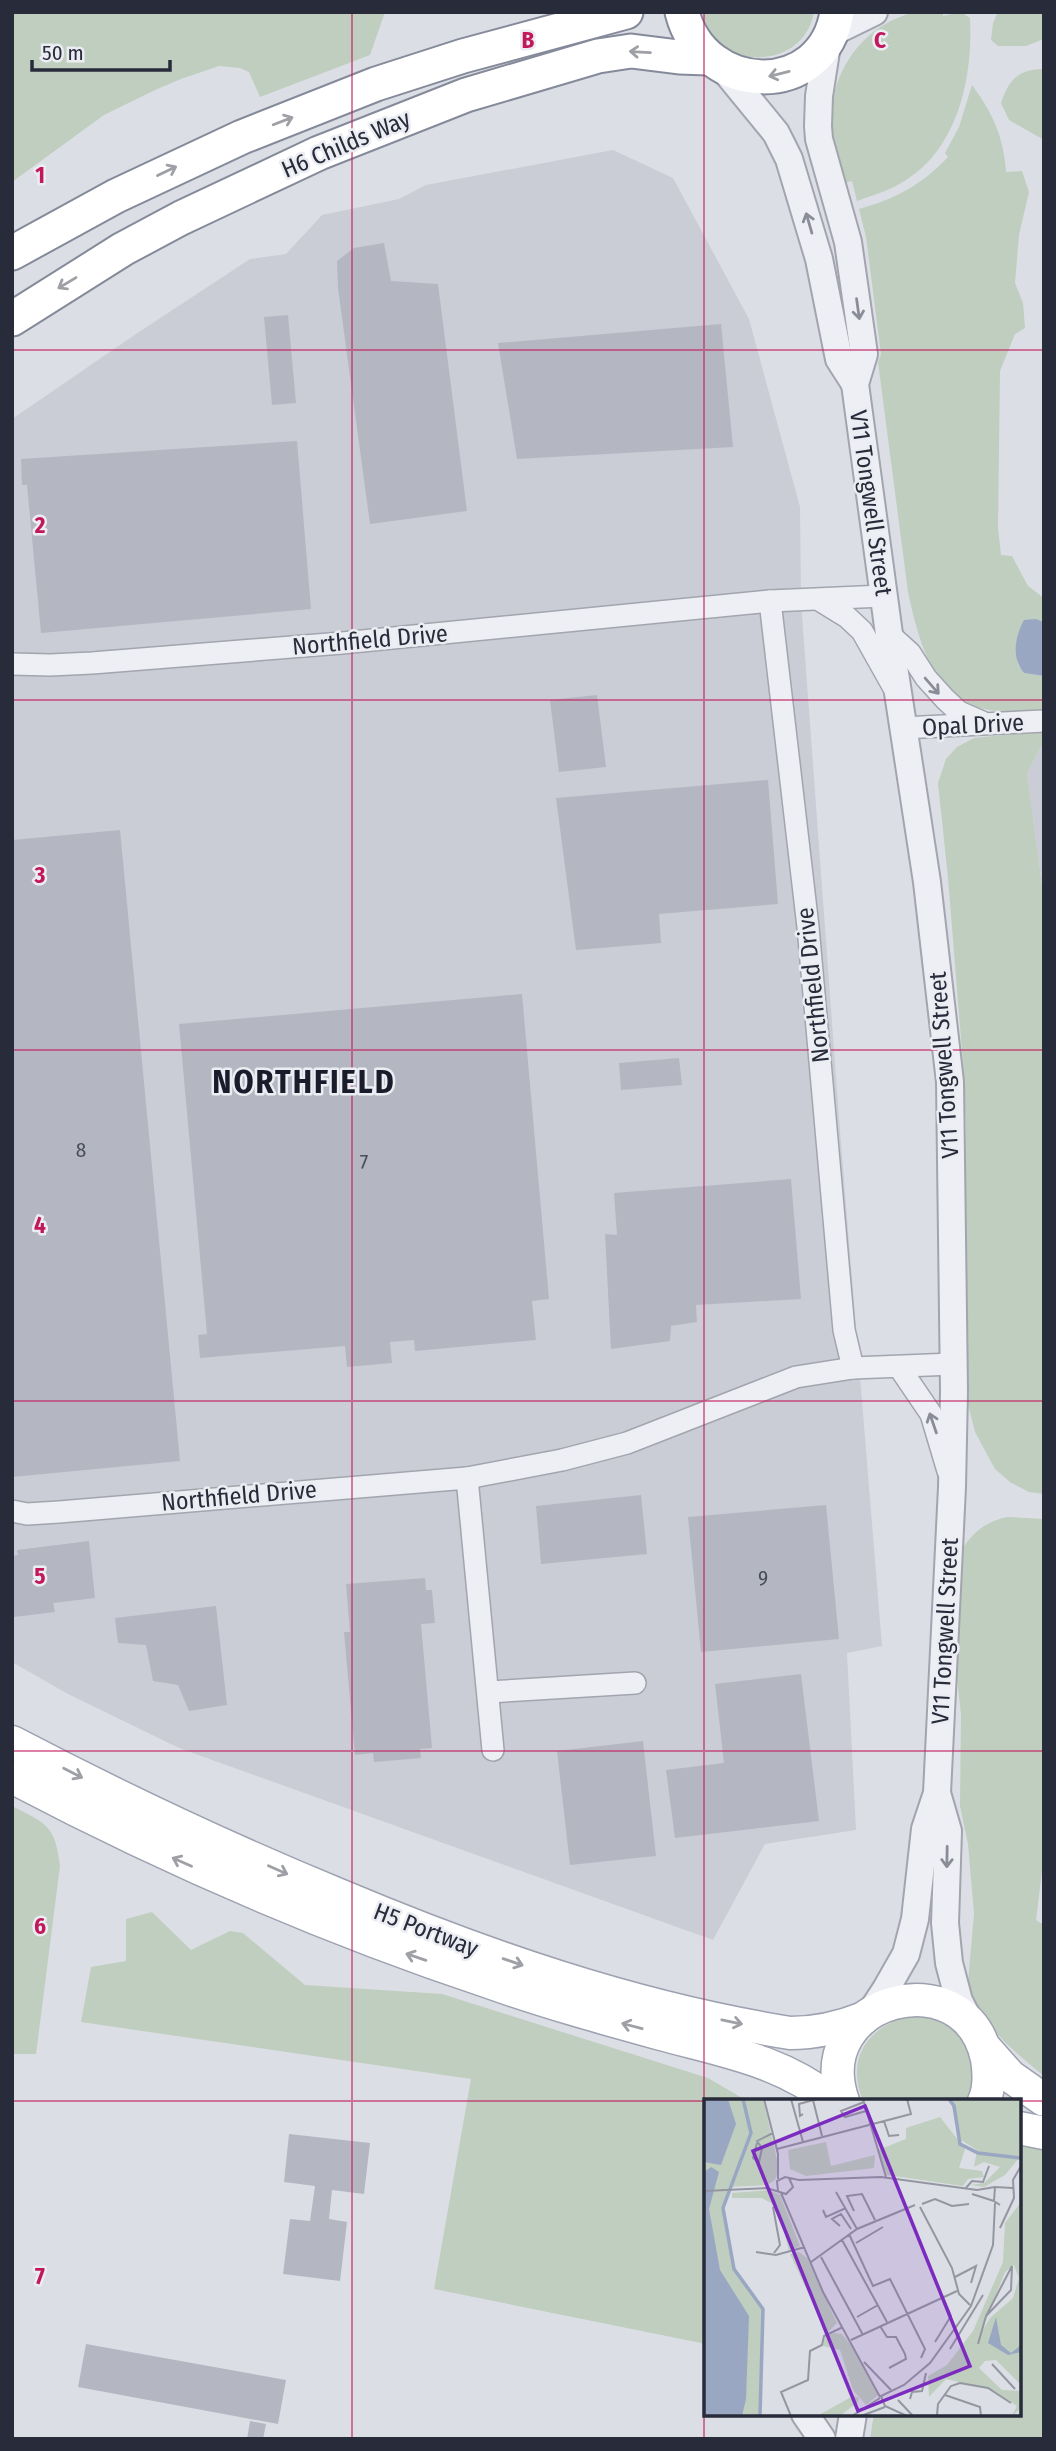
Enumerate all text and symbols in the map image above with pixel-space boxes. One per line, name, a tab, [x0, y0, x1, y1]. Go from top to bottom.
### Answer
text: B	[522, 26, 535, 54]
text: C	[874, 26, 886, 54]
scale bar	[32, 28, 170, 72]
text: 50 m	[42, 40, 84, 66]
one-way arrow	[629, 46, 652, 59]
one-way arrow	[768, 68, 791, 81]
street label: H6 Childs Way	[277, 104, 415, 184]
one-way arrow	[271, 113, 293, 126]
text: 1	[35, 161, 45, 189]
one-way arrow	[156, 164, 177, 177]
one-way arrow	[802, 212, 815, 234]
one-way arrow	[57, 276, 77, 290]
one-way arrow	[851, 297, 864, 320]
street label: V11 Tongwell Street	[844, 408, 898, 598]
text: 2	[34, 511, 46, 539]
street label: Northfield Drive	[291, 619, 449, 661]
one-way arrow	[924, 676, 940, 694]
street label: Opal Drive	[921, 708, 1025, 742]
text: 3	[34, 861, 46, 889]
street label: Northfield Drive	[791, 906, 835, 1064]
street label: V11 Tongwell Street	[924, 971, 964, 1159]
district label: NORTHFIELD	[212, 1063, 396, 1101]
house number: 8	[76, 1137, 86, 1163]
house number: 7	[360, 1149, 368, 1175]
text: 4	[34, 1211, 46, 1239]
one-way arrow	[926, 1413, 938, 1435]
street label: Northfield Drive	[160, 1475, 318, 1517]
street label: V11 Tongwell Street	[926, 1537, 964, 1725]
text: 5	[34, 1562, 46, 1590]
house number: 9	[758, 1565, 768, 1591]
one-way arrow	[62, 1767, 83, 1781]
one-way arrow	[940, 1845, 954, 1868]
one-way arrow	[172, 1855, 194, 1868]
one-way arrow	[267, 1864, 289, 1877]
street label: H5 Portway	[370, 1897, 482, 1963]
text: 6	[34, 1912, 46, 1940]
one-way arrow	[405, 1950, 427, 1962]
one-way arrow	[502, 1957, 524, 1969]
one-way arrow	[720, 2016, 743, 2029]
one-way arrow	[622, 2019, 644, 2032]
inset map	[704, 2099, 1021, 2416]
text: 7	[35, 2262, 45, 2290]

